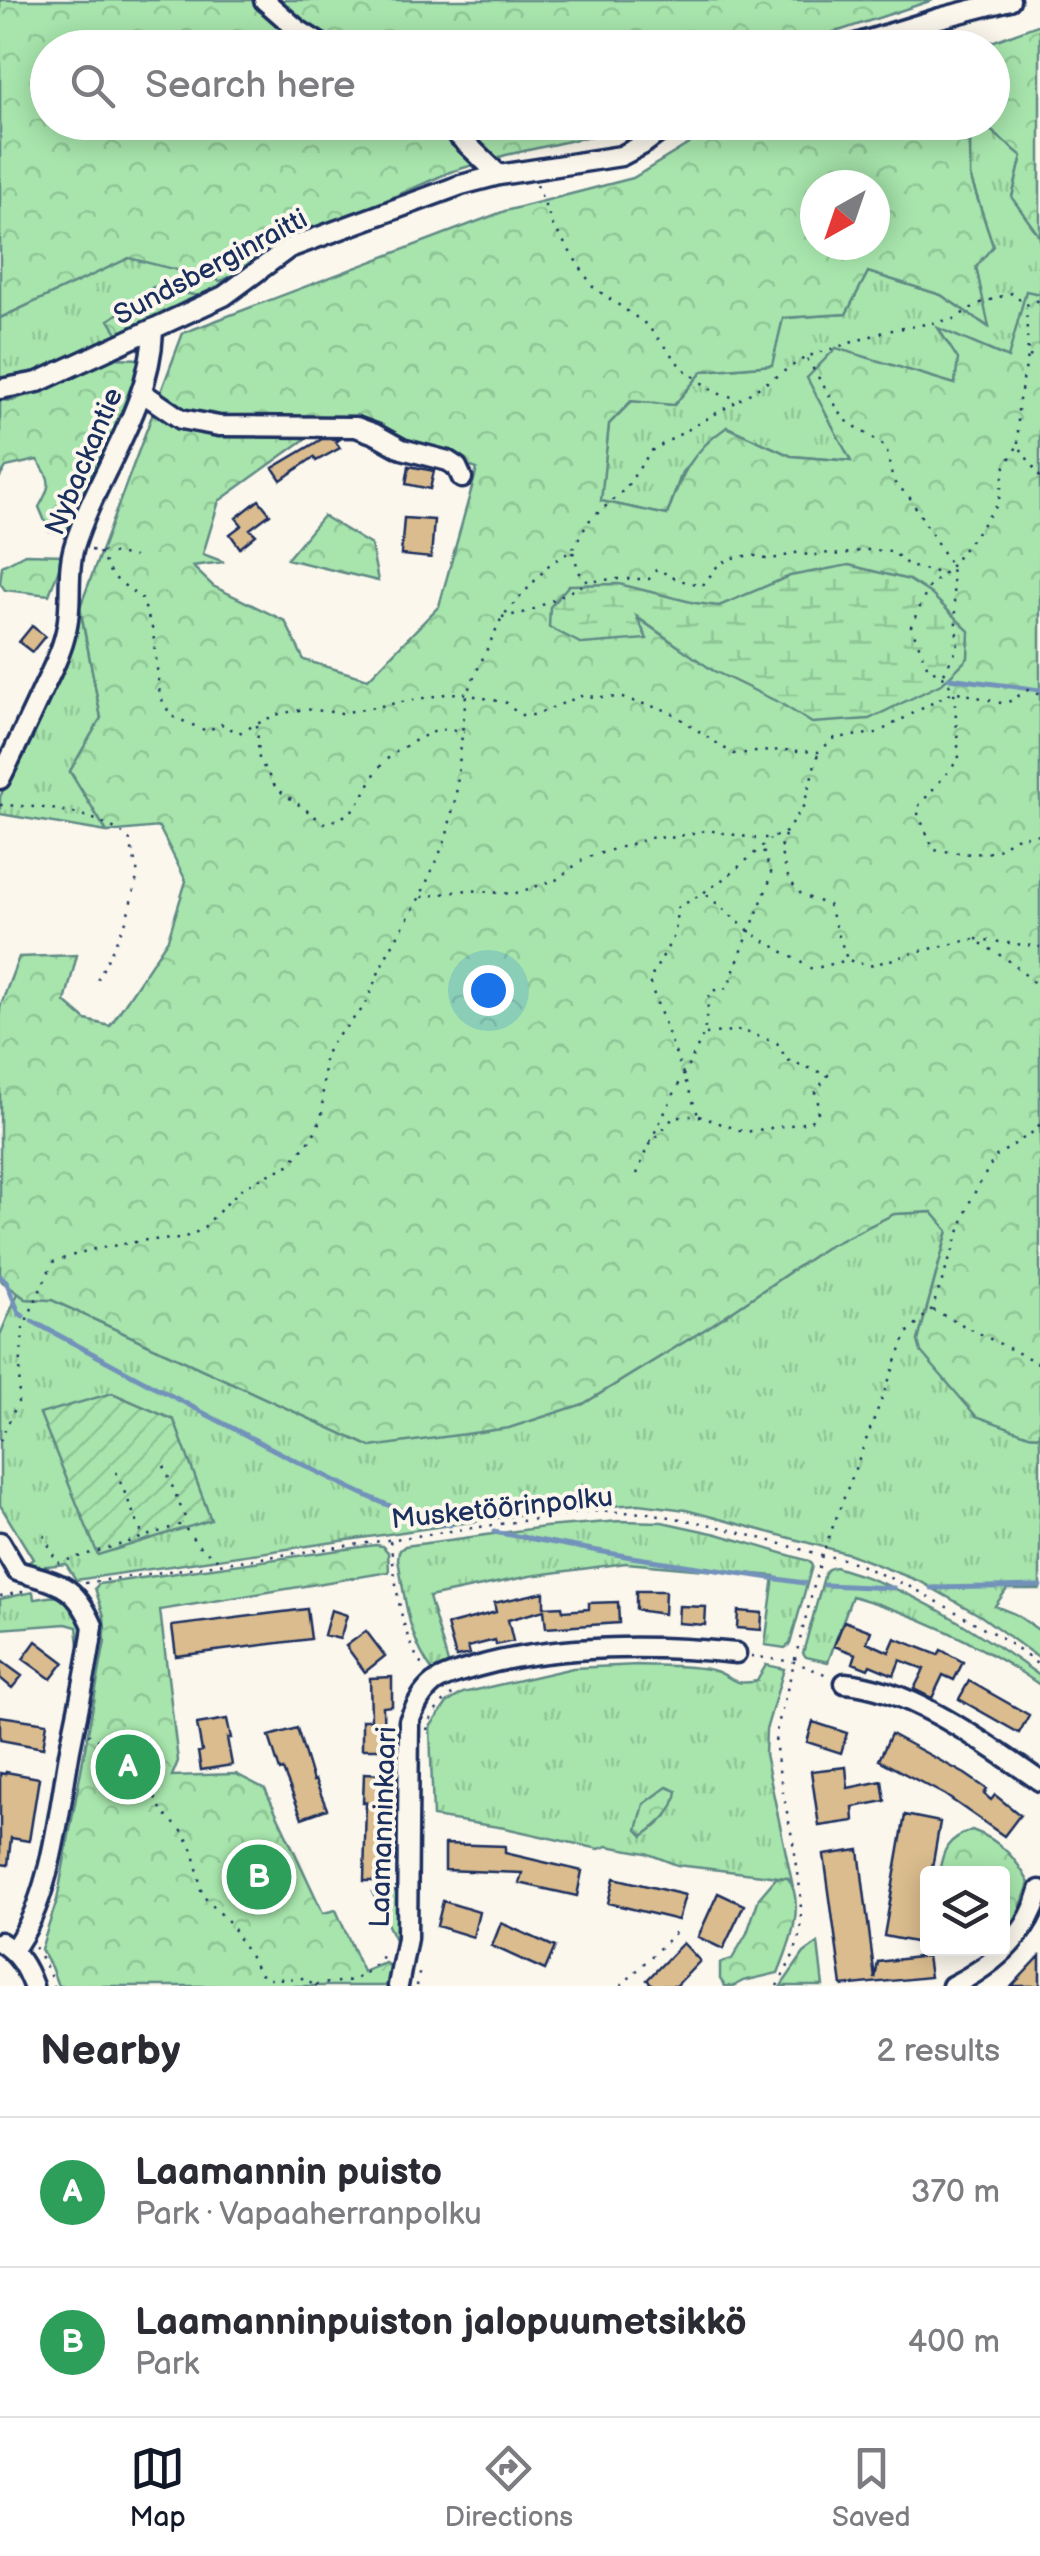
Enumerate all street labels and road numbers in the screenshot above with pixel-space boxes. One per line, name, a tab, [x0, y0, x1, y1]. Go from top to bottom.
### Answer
street label: Sundsberginraitti	[108, 202, 313, 332]
street label: Nybackantie	[39, 383, 130, 540]
street label: Musketöörinpolku	[390, 1480, 615, 1537]
street label: Laamanninkaari	[363, 1726, 404, 1928]

